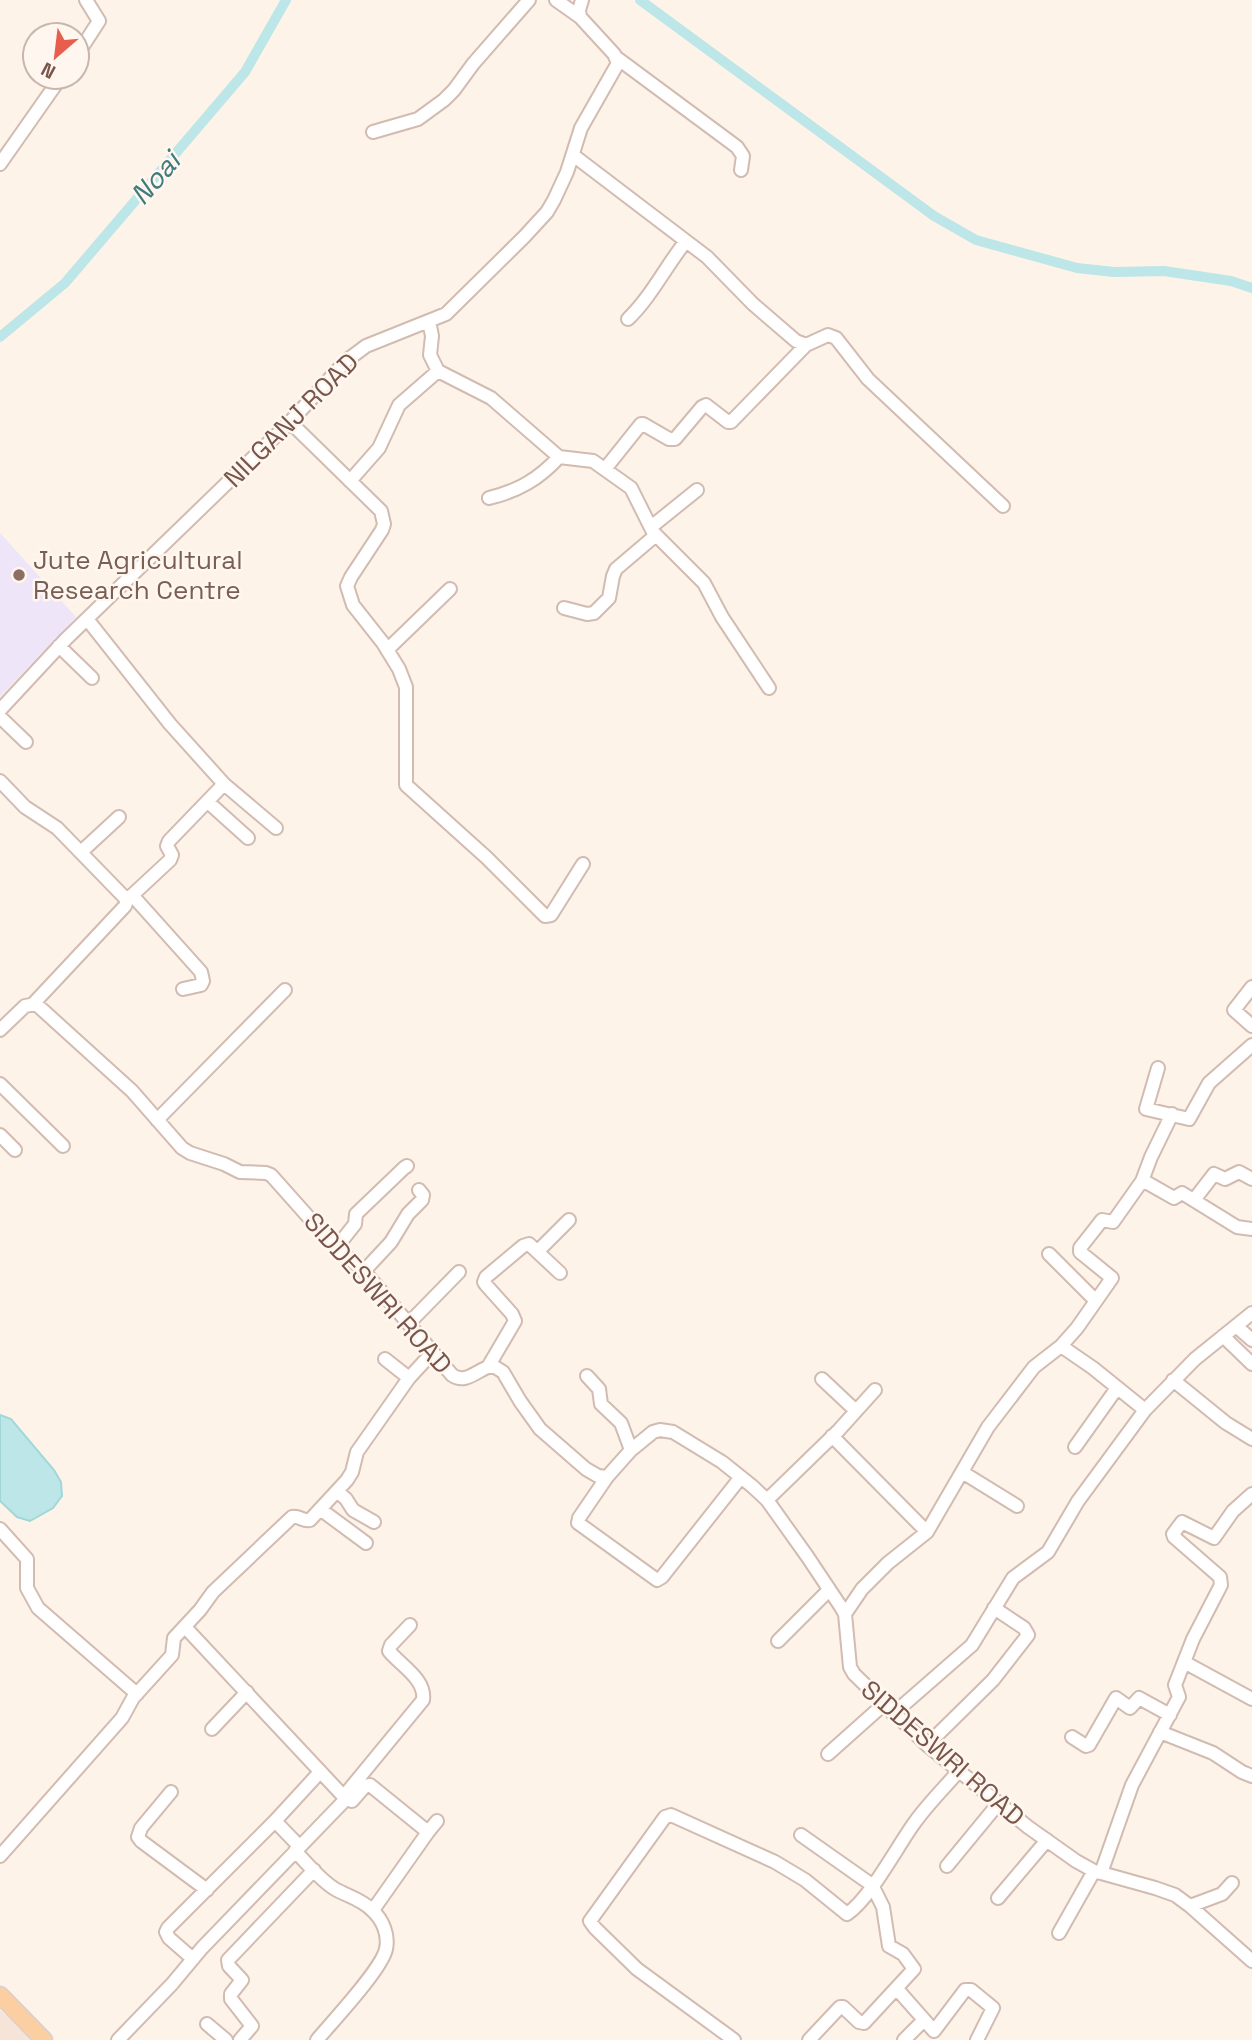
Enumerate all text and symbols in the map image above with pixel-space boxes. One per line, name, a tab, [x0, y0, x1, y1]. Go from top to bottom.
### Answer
north arrow	[21, 21, 91, 91]
text: N	[37, 57, 60, 85]
water label: Noai	[122, 142, 190, 212]
street label: NILGANJ ROAD	[216, 345, 366, 495]
place label: Jute Agricultural Research Centre	[33, 543, 243, 607]
marker: Jute Agricultural Research Centre	[11, 567, 27, 583]
street label: SIDDESWRI ROAD	[296, 1205, 460, 1381]
street label: SIDDESWRI ROAD	[854, 1673, 1032, 1833]

